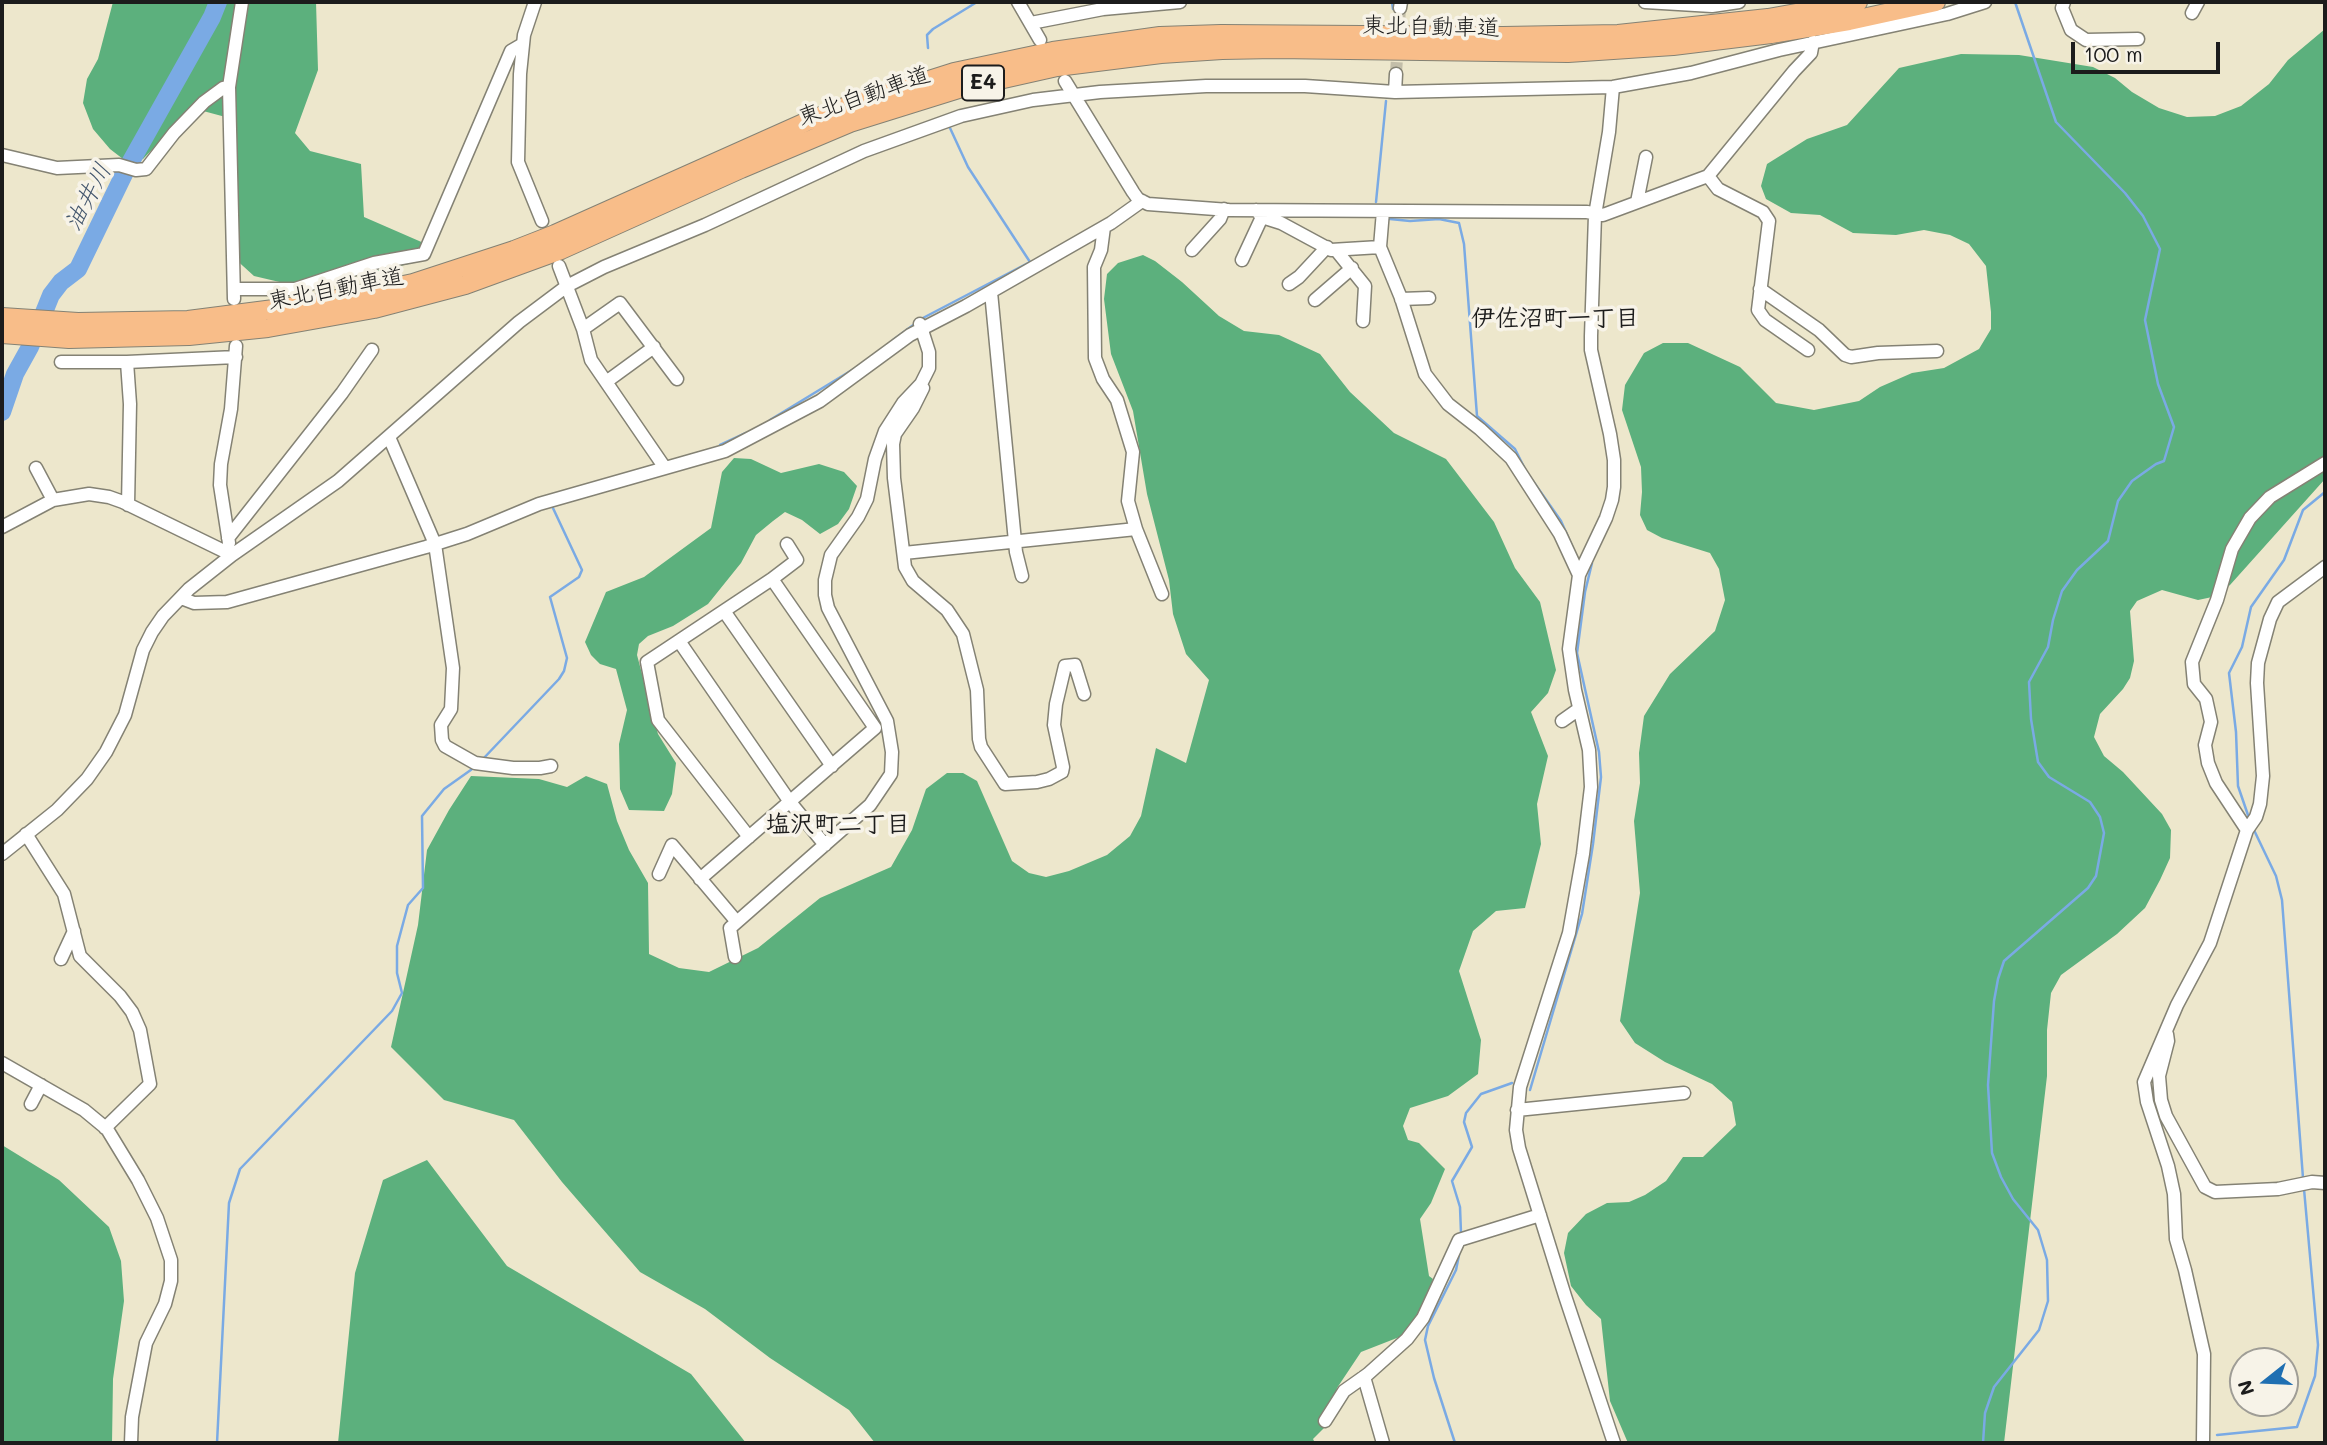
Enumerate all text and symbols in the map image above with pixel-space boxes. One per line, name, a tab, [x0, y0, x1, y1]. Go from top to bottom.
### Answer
street label: 東北自動車道	[1362, 12, 1500, 42]
scale bar	[2075, 28, 2224, 72]
text: 100 m	[2084, 40, 2143, 67]
street label: 東北自動車道	[794, 60, 934, 132]
road number: E4	[962, 66, 1004, 100]
water label: 油井川	[58, 158, 118, 236]
street label: 東北自動車道	[266, 262, 406, 316]
district label: 伊佐沼町一丁目	[1471, 305, 1639, 333]
district label: 塩沢町二丁目	[766, 811, 910, 839]
north arrow	[2229, 1347, 2299, 1417]
text: N	[2231, 1377, 2260, 1399]

